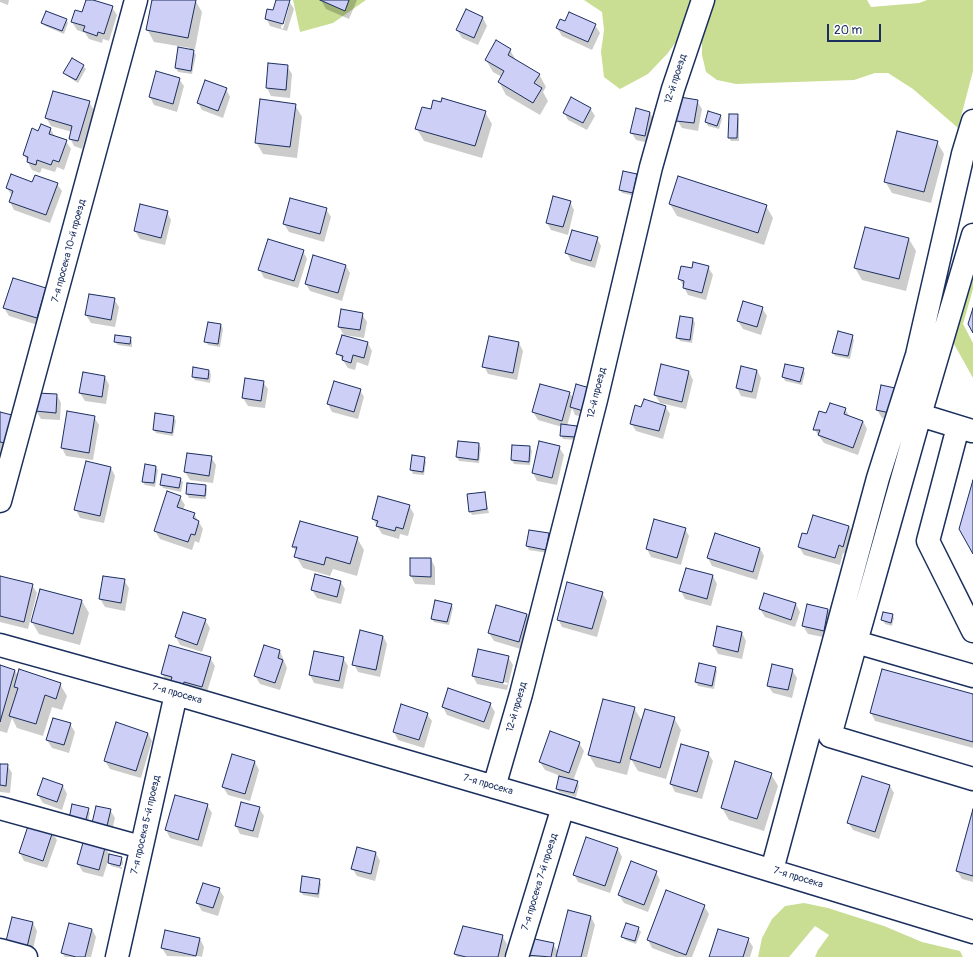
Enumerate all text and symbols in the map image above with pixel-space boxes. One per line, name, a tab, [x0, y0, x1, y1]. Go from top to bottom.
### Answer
scale bar	[829, 16, 883, 42]
text: 20 m	[834, 23, 862, 38]
street label: 12-й проезд	[662, 53, 690, 105]
street label: 7-я просека 10-й проезд	[49, 198, 89, 304]
street label: 12-й проезд	[585, 366, 609, 420]
street label: 7-я просека	[151, 681, 203, 707]
street label: 12-й проезд	[504, 681, 530, 733]
street label: 7-я просека	[462, 772, 514, 798]
street label: 7-я просека 5-й проезд	[129, 774, 163, 876]
street label: 7-я просека 7-й проезд	[519, 832, 561, 932]
street label: 7-я просека	[772, 865, 824, 891]

